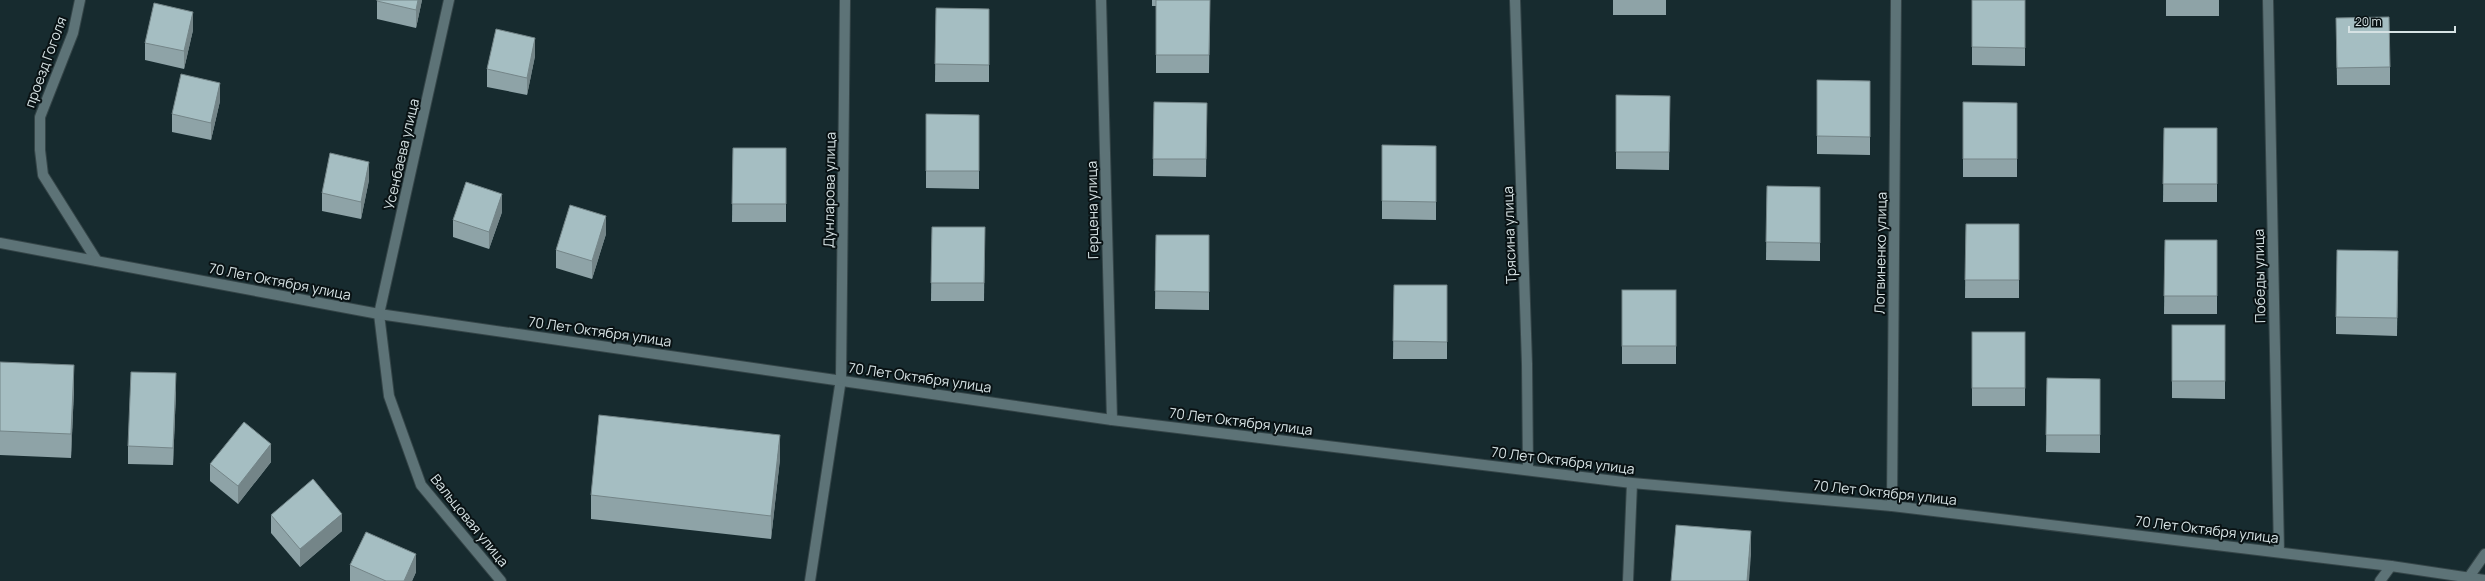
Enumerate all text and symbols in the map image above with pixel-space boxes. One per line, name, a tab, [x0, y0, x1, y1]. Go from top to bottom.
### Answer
scale bar	[2349, 8, 2455, 34]
text: 20 m	[2355, 13, 2382, 30]
street label: проезд Гоголя	[20, 14, 70, 110]
street label: Усенбаева улица	[379, 97, 423, 211]
street label: Дунларова улица	[818, 132, 840, 248]
street label: Герцена улица	[1082, 161, 1102, 259]
street label: Трясина улица	[1498, 186, 1520, 284]
street label: Логвиненко улица	[1869, 192, 1891, 314]
street label: Победы улица	[2249, 229, 2269, 323]
street label: 70 Лет Октября улица	[207, 258, 353, 304]
street label: 70 Лет Октября улица	[527, 312, 673, 350]
street label: 70 Лет Октября улица	[847, 358, 993, 396]
street label: 70 Лет Октября улица	[1168, 403, 1314, 439]
street label: 70 Лет Октября улица	[1490, 442, 1636, 478]
street label: Вальцовая улица	[427, 470, 513, 570]
street label: 70 Лет Октября улица	[1812, 475, 1958, 509]
street label: 70 Лет Октября улица	[2134, 511, 2280, 547]

